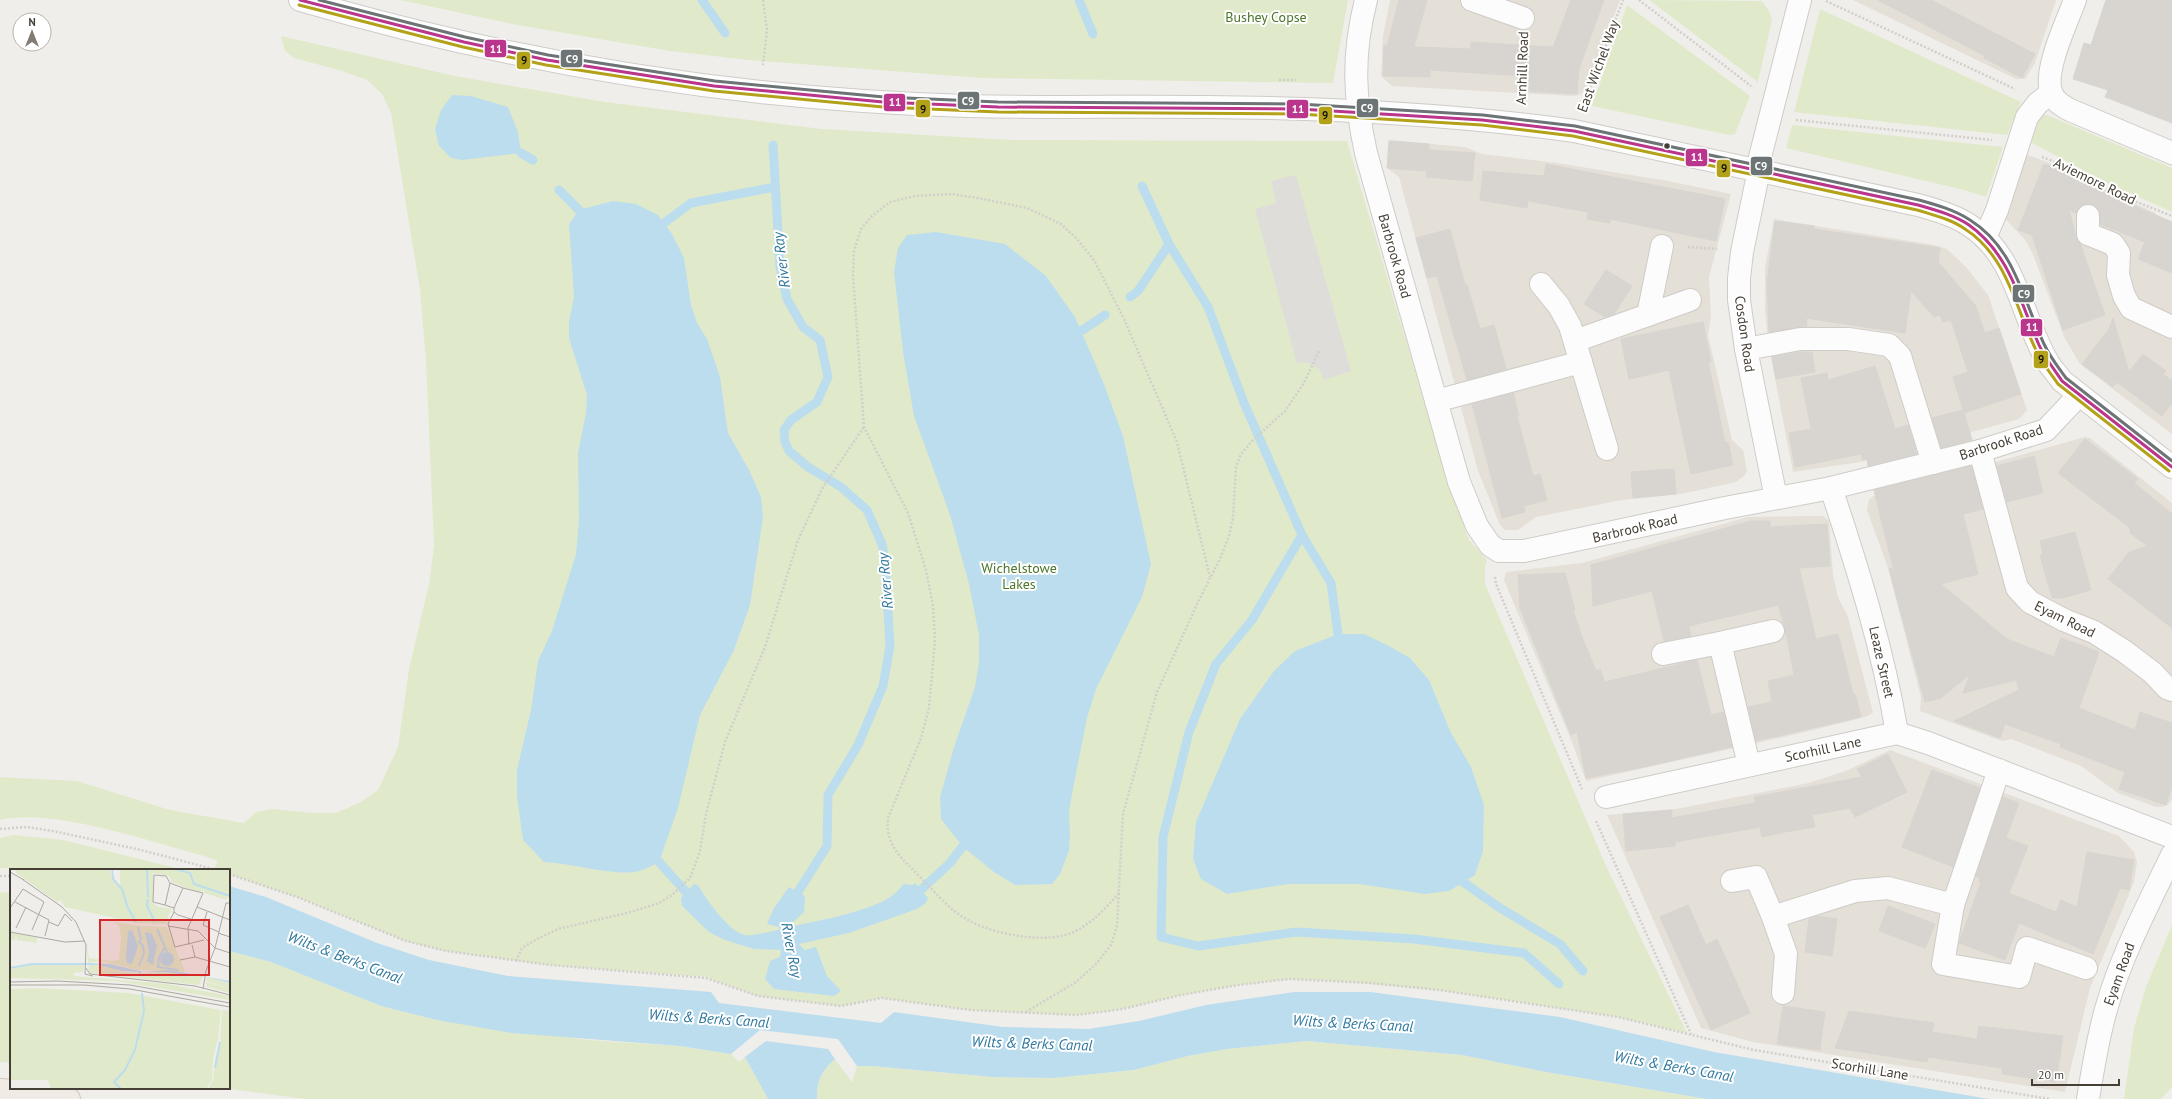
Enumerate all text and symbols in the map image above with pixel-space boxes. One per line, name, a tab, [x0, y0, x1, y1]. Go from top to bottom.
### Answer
park label: Bushey Copse	[1225, 8, 1307, 26]
north arrow	[12, 12, 52, 52]
text: N	[28, 15, 36, 29]
street label: East Wichel Way	[1573, 17, 1623, 115]
street label: Arnhill Road	[1512, 31, 1532, 105]
line badge: 11	[484, 39, 507, 58]
text: 11	[490, 42, 502, 56]
line badge: C9	[560, 49, 583, 68]
line badge: 9	[516, 51, 531, 70]
text: C9	[566, 52, 578, 66]
text: 9	[521, 53, 527, 67]
line badge: C9	[957, 91, 980, 110]
line badge: 11	[883, 93, 906, 112]
text: C9	[962, 94, 974, 108]
text: 11	[889, 95, 901, 109]
line badge: C9	[1356, 98, 1379, 118]
line badge: 9	[915, 99, 931, 118]
line badge: 11	[1286, 99, 1309, 119]
text: C9	[1361, 101, 1373, 115]
text: 9	[920, 102, 926, 116]
text: 11	[1292, 102, 1304, 116]
line badge: 9	[1318, 106, 1333, 125]
text: 9	[1322, 108, 1328, 122]
unlabelled marker	[1662, 141, 1672, 151]
line badge: 11	[1685, 148, 1708, 167]
text: 11	[1691, 150, 1703, 164]
street label: Aviemore Road	[2051, 153, 2139, 209]
line badge: C9	[1750, 156, 1773, 176]
line badge: 9	[1716, 159, 1731, 178]
text: C9	[1755, 159, 1767, 173]
text: 9	[1721, 161, 1727, 175]
street label: Barbrook Road	[1374, 212, 1416, 300]
water label: River Ray	[768, 230, 794, 289]
line badge: C9	[2012, 284, 2035, 303]
text: C9	[2018, 287, 2030, 301]
street label: Cosdon Road	[1731, 295, 1759, 373]
line badge: 11	[2020, 318, 2043, 337]
text: 11	[2026, 320, 2038, 334]
line badge: 9	[2033, 350, 2049, 369]
text: 9	[2038, 352, 2044, 366]
street label: Barbrook Road	[1957, 420, 2045, 464]
street label: Barbrook Road	[1591, 509, 1679, 547]
water label: River Ray	[873, 551, 897, 610]
park label: Wichelstowe Lakes	[981, 559, 1057, 593]
street label: Eyam Road	[2032, 597, 2098, 641]
street label: Leaze Street	[1865, 624, 1899, 700]
street label: Scorhill Lane	[1783, 732, 1863, 766]
inset map	[10, 869, 230, 1089]
water label: River Ray	[777, 921, 807, 981]
water label: Wilts & Berks Canal	[285, 926, 405, 988]
street label: Eyam Road	[2099, 940, 2139, 1008]
water label: Wilts & Berks Canal	[648, 1004, 770, 1032]
water label: Wilts & Berks Canal	[1292, 1010, 1414, 1036]
water label: Wilts & Berks Canal	[971, 1031, 1093, 1055]
water label: Wilts & Berks Canal	[1613, 1046, 1735, 1086]
street label: Scorhill Lane	[1830, 1054, 1910, 1084]
scale bar	[2032, 1061, 2119, 1087]
text: 20 m	[2038, 1067, 2064, 1082]

